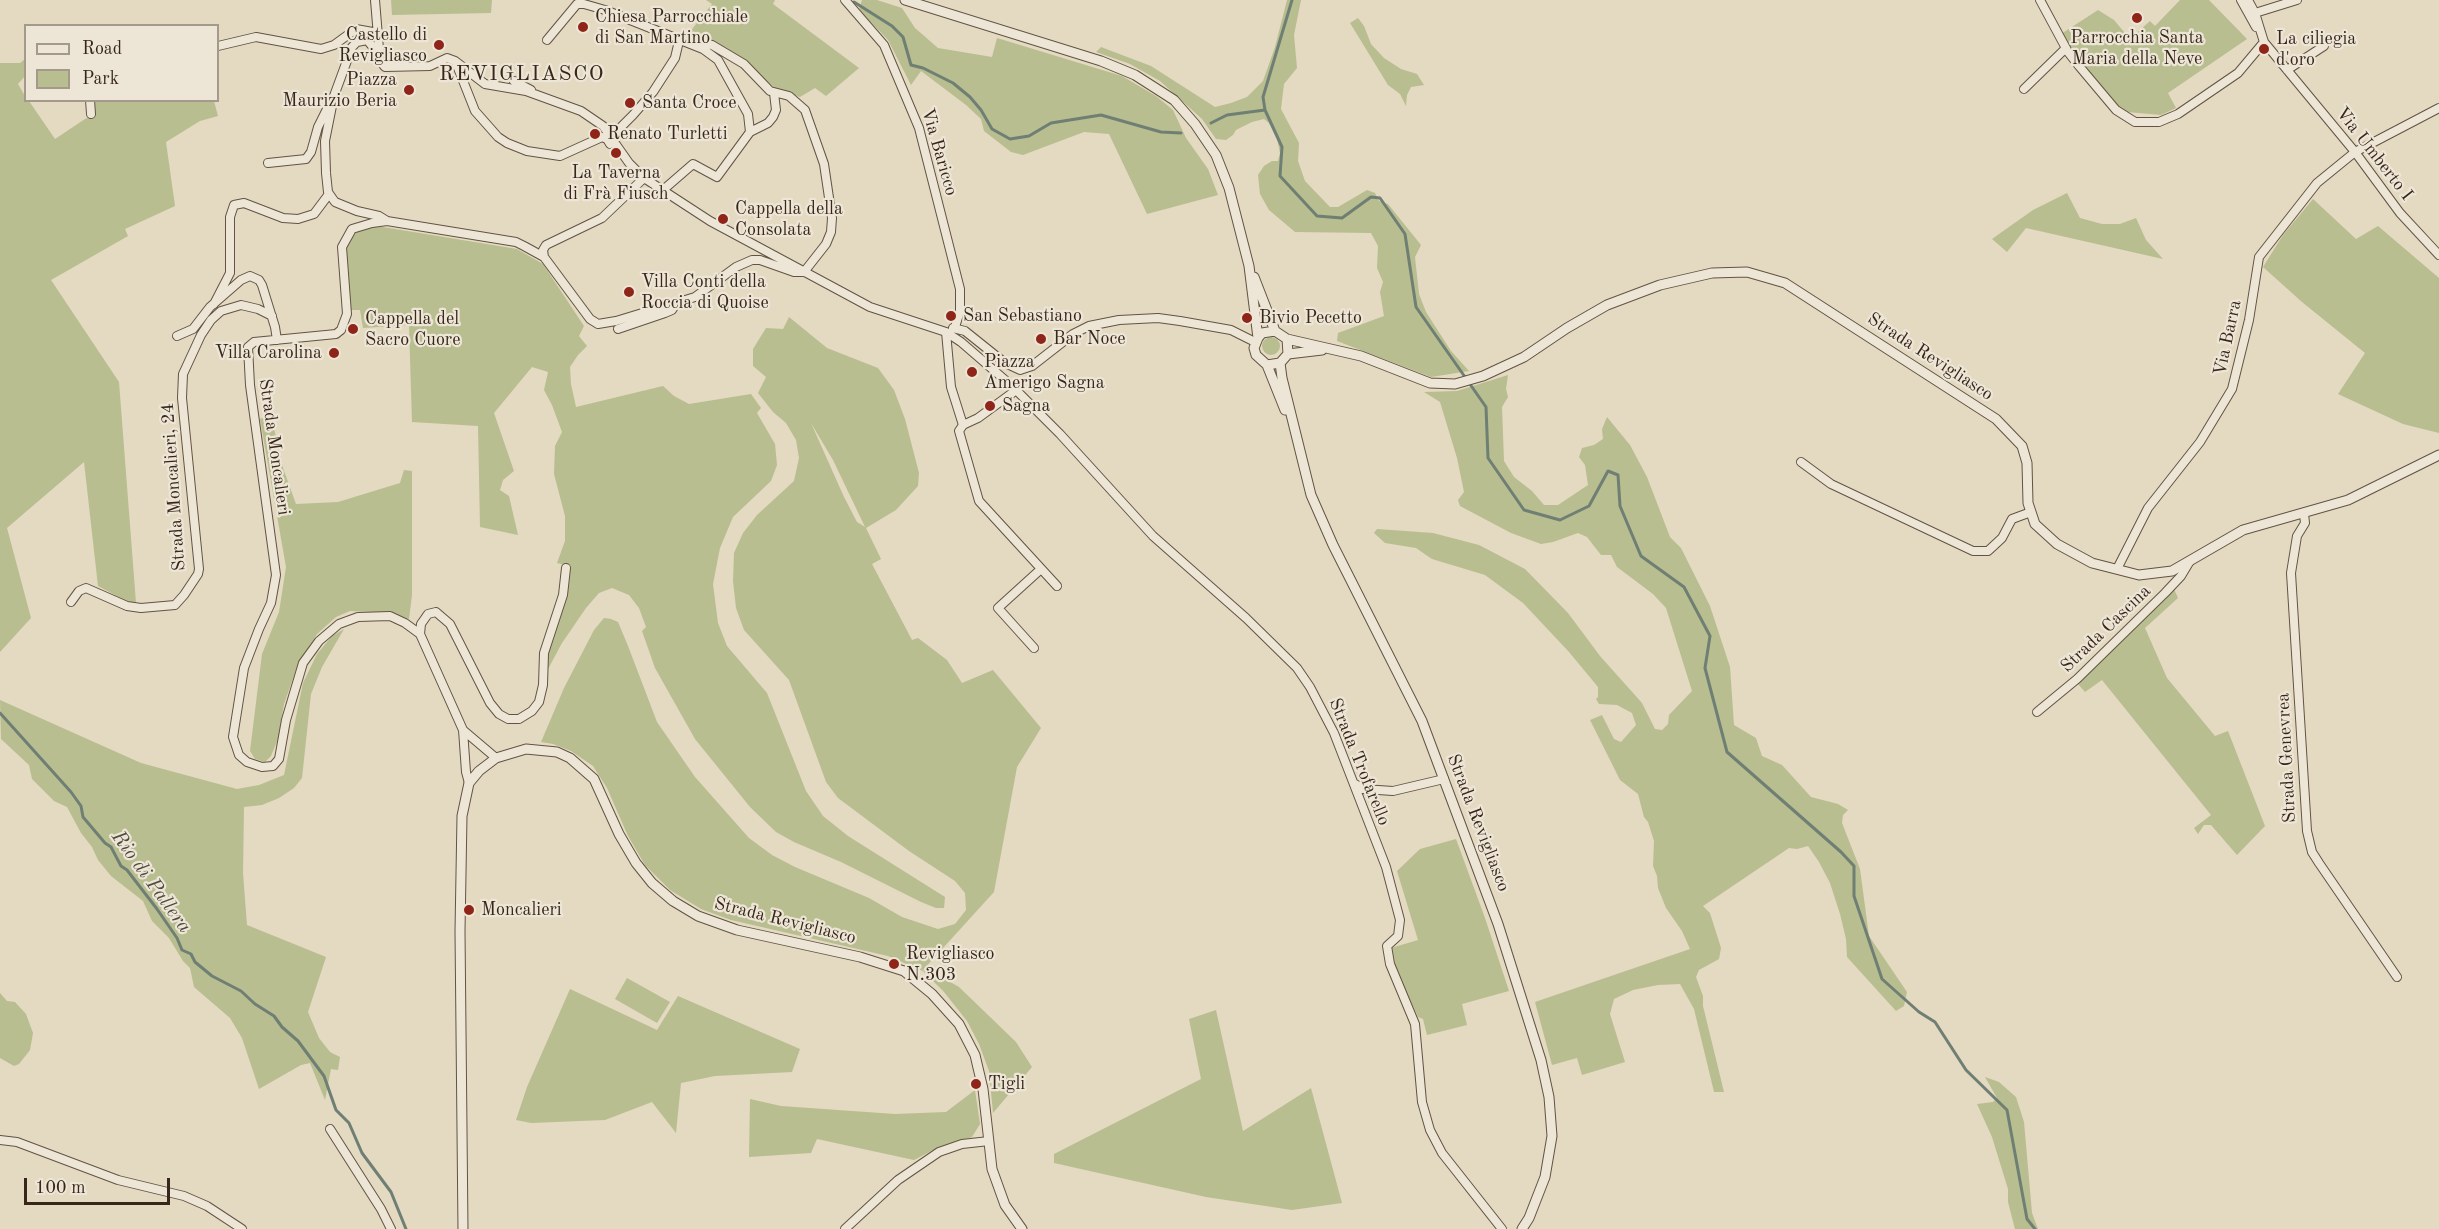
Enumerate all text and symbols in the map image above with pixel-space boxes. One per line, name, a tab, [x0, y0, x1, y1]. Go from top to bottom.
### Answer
place label: Chiesa Parrocchiale di San Martino	[595, 6, 748, 48]
marker: Parrocchia Santa Maria della Neve	[2130, 11, 2144, 25]
marker: Chiesa Parrocchiale di San Martino	[576, 20, 590, 34]
legend	[24, 24, 219, 102]
place label: Castello di Revigliasco	[339, 24, 427, 66]
place label: Parrocchia Santa Maria della Neve	[2070, 27, 2204, 70]
place label: La ciliegia d'oro	[2276, 28, 2356, 70]
marker: Castello di Revigliasco	[432, 38, 446, 52]
text: Road	[82, 40, 122, 58]
marker: La ciliegia d'oro	[2257, 42, 2271, 56]
district label: REVIGLIASCO	[439, 61, 605, 87]
place label: Piazza Maurizio Beria	[283, 69, 397, 112]
text: Park	[82, 70, 119, 88]
marker: Piazza Maurizio Beria	[402, 83, 416, 97]
place label: Santa Croce	[642, 92, 736, 114]
marker: Santa Croce	[623, 96, 637, 110]
street label: Via Umberto I	[2331, 103, 2417, 205]
street label: Via Baricco	[916, 106, 962, 198]
place label: Renato Turletti	[607, 123, 727, 145]
marker: Renato Turletti	[588, 127, 602, 141]
marker: La Taverna di Frà Fiusch	[609, 146, 623, 160]
place label: La Taverna di Frà Fiusch	[564, 162, 668, 204]
place label: Cappella della Consolata	[735, 198, 843, 240]
marker: Cappella della Consolata	[716, 212, 730, 226]
place label: Villa Conti della Roccia di Quoise	[641, 271, 769, 314]
marker: Villa Conti della Roccia di Quoise	[622, 285, 636, 299]
street label: Via Barra	[2209, 298, 2247, 378]
place label: San Sebastiano	[963, 305, 1082, 327]
place label: Bivio Pecetto	[1259, 307, 1362, 329]
place label: Cappella del Sacro Cuore	[365, 308, 461, 350]
street label: Strada Revigliasco	[1863, 308, 1997, 406]
marker: San Sebastiano	[944, 309, 958, 323]
marker: Bivio Pecetto	[1240, 311, 1254, 325]
marker: Cappella del Sacro Cuore	[346, 322, 360, 336]
place label: Bar Noce	[1053, 328, 1126, 350]
marker: Bar Noce	[1034, 332, 1048, 346]
place label: Villa Carolina	[215, 342, 322, 364]
marker: Villa Carolina	[327, 346, 341, 360]
place label: Piazza Amerigo Sagna	[984, 351, 1105, 394]
marker: Piazza Amerigo Sagna	[965, 365, 979, 379]
street label: Strada Moncalieri	[254, 377, 294, 517]
place label: Sagna	[1002, 395, 1050, 417]
marker: Sagna	[983, 399, 997, 413]
street label: Strada Moncalieri, 24	[157, 402, 191, 572]
street label: Strada Cascina	[2056, 581, 2156, 677]
street label: Strada Genevrea	[2273, 692, 2301, 824]
street label: Strada Trofarello	[1324, 695, 1394, 829]
street label: Strada Revigliasco	[1442, 751, 1514, 895]
water label: Rio di Pallera	[106, 826, 196, 938]
street label: Strada Revigliasco	[712, 893, 858, 949]
place label: Moncalieri	[481, 899, 562, 921]
marker: Moncalieri	[462, 903, 476, 917]
place label: Revigliasco N.303	[906, 943, 994, 986]
marker: Revigliasco N.303	[887, 957, 901, 971]
place label: Tigli	[988, 1073, 1025, 1095]
marker: Tigli	[969, 1077, 983, 1091]
scale bar	[27, 1166, 172, 1204]
text: 100 m	[35, 1179, 86, 1197]

